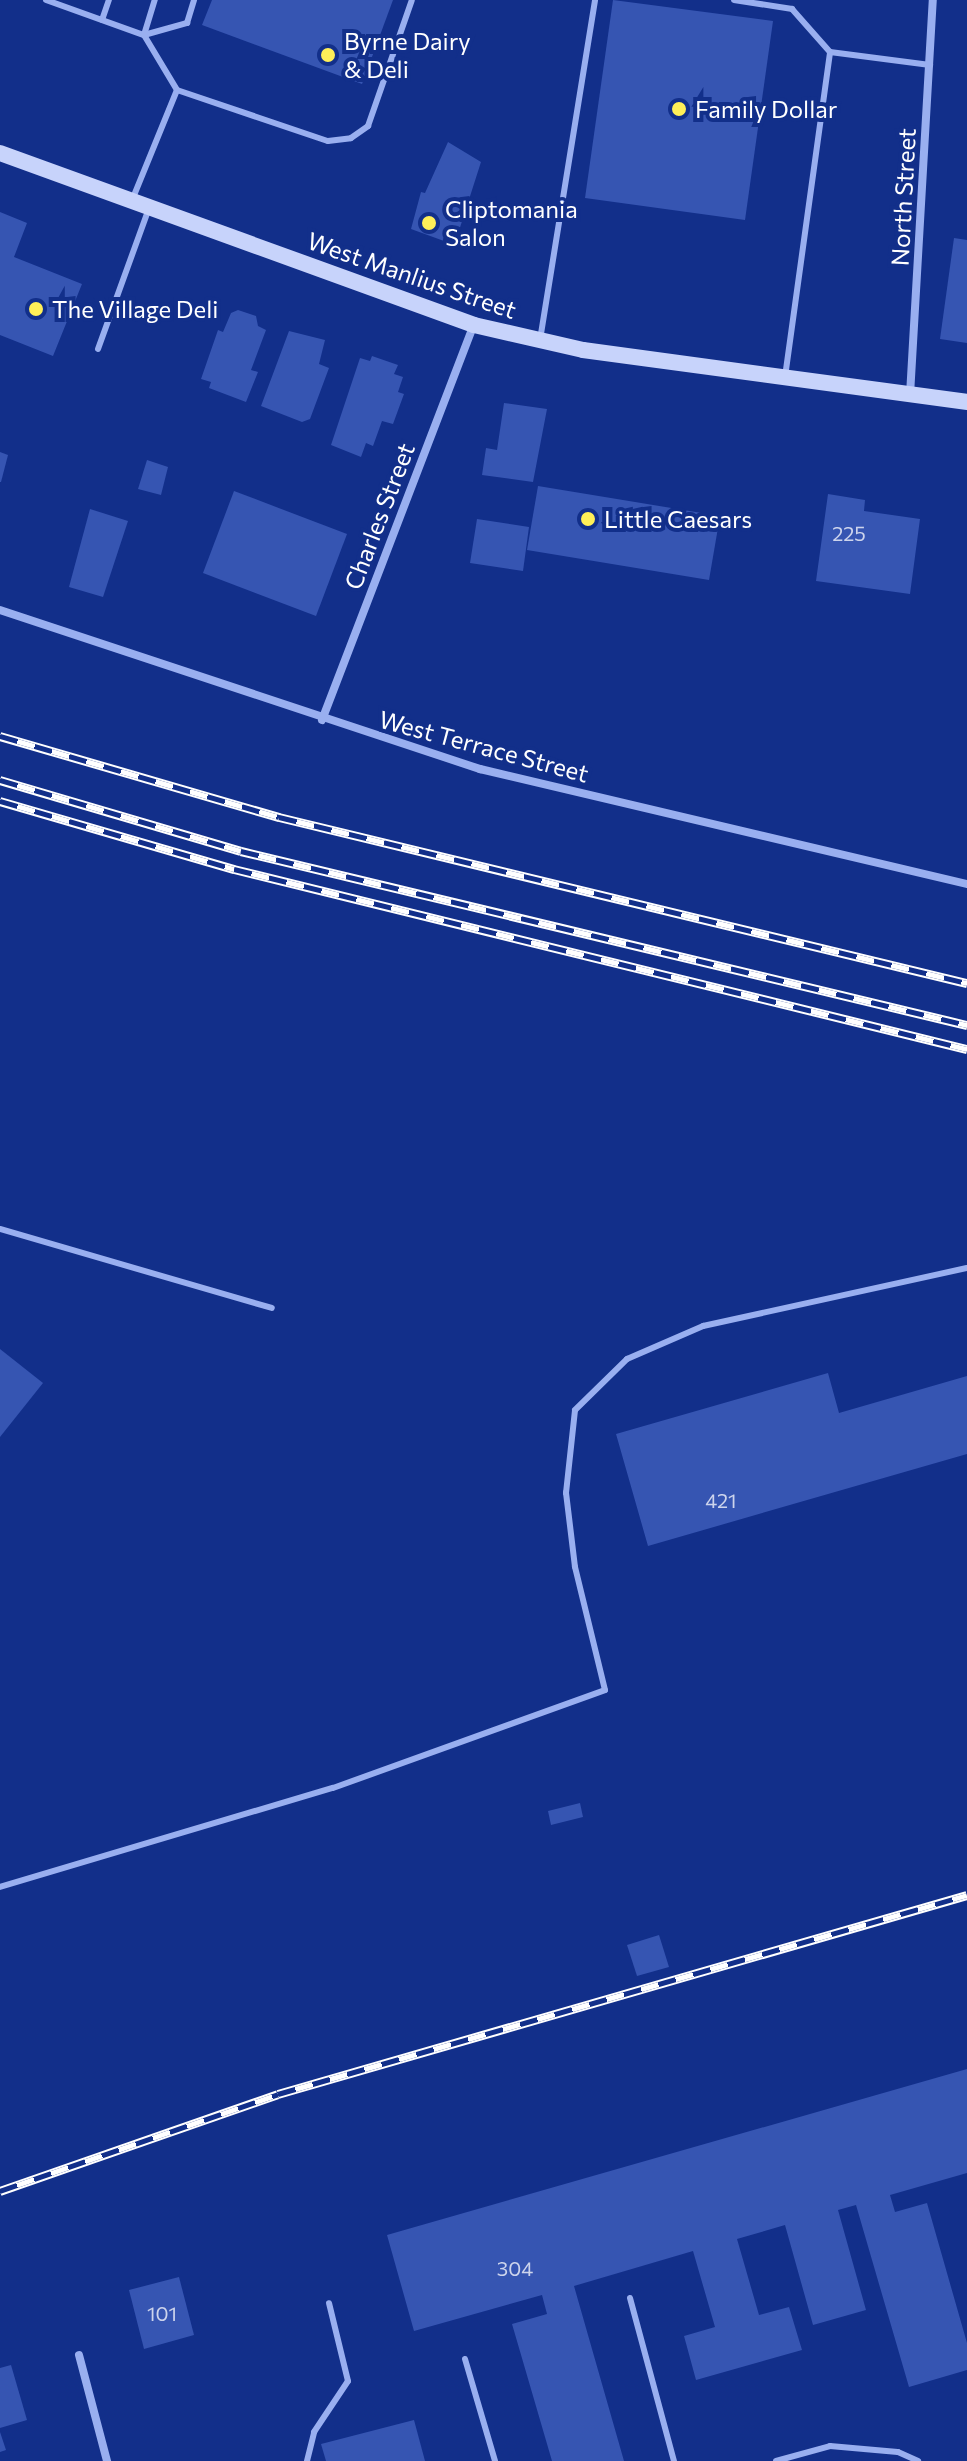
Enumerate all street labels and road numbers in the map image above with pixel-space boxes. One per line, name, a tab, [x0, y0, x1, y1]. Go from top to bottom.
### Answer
street label: North Street	[885, 127, 921, 267]
street label: West Manlius Street	[304, 226, 520, 324]
street label: Charles Street	[338, 439, 420, 593]
street label: West Terrace Street	[376, 704, 592, 788]

